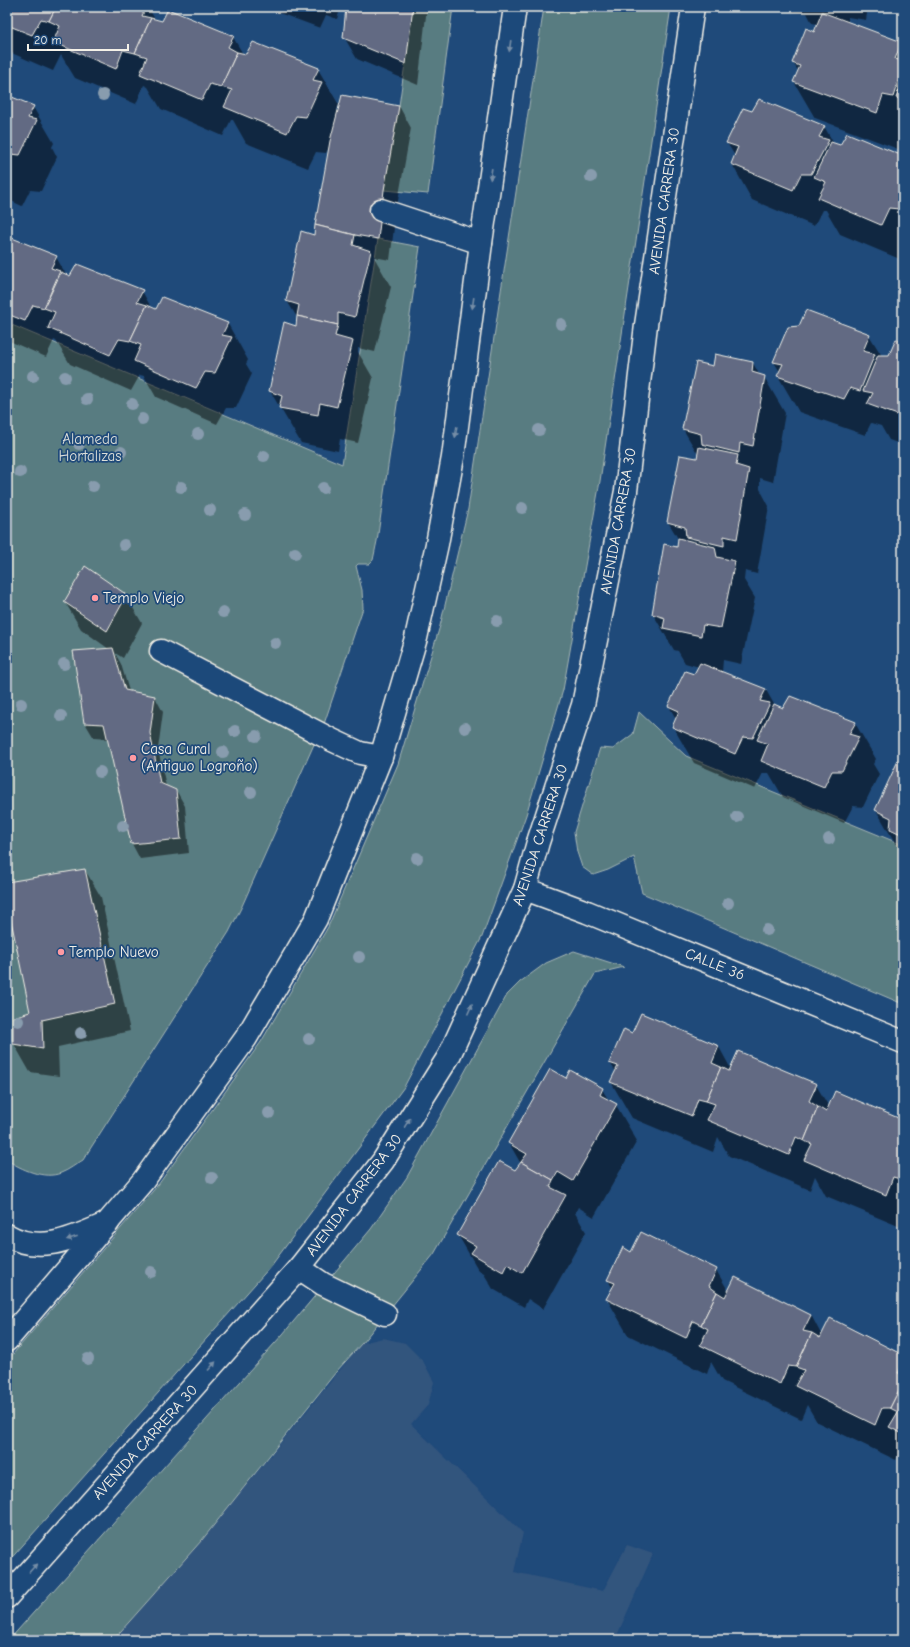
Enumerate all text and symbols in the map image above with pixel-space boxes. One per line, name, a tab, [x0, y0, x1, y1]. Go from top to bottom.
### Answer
scale bar	[28, 26, 128, 52]
text: 20 m	[34, 33, 62, 47]
one-way arrow	[507, 40, 513, 52]
street label: AVENIDA CARRERA 30	[645, 126, 683, 276]
one-way arrow	[488, 168, 494, 180]
one-way arrow	[470, 297, 476, 309]
one-way arrow	[453, 426, 459, 438]
park label: Alameda Hortalizas	[58, 430, 122, 465]
street label: AVENIDA CARRERA 30	[596, 446, 640, 596]
place label: Templo Viejo	[103, 589, 184, 607]
marker: Templo Viejo	[90, 593, 100, 603]
place label: Casa Cural (Antiguo Logroño)	[141, 740, 258, 775]
marker: Casa Cural (Antiguo Logroño)	[128, 753, 138, 763]
street label: AVENIDA CARRERA 30	[509, 762, 571, 908]
place label: Templo Nuevo	[69, 943, 159, 961]
street label: CALLE 36	[683, 944, 747, 984]
marker: Templo Nuevo	[56, 947, 66, 957]
one-way arrow	[467, 1004, 473, 1015]
one-way arrow	[403, 1118, 411, 1128]
street label: AVENIDA CARRERA 30	[302, 1130, 406, 1260]
one-way arrow	[66, 1235, 78, 1241]
one-way arrow	[208, 1361, 217, 1371]
street label: AVENIDA CARRERA 30	[89, 1381, 201, 1503]
one-way arrow	[28, 1563, 38, 1573]

